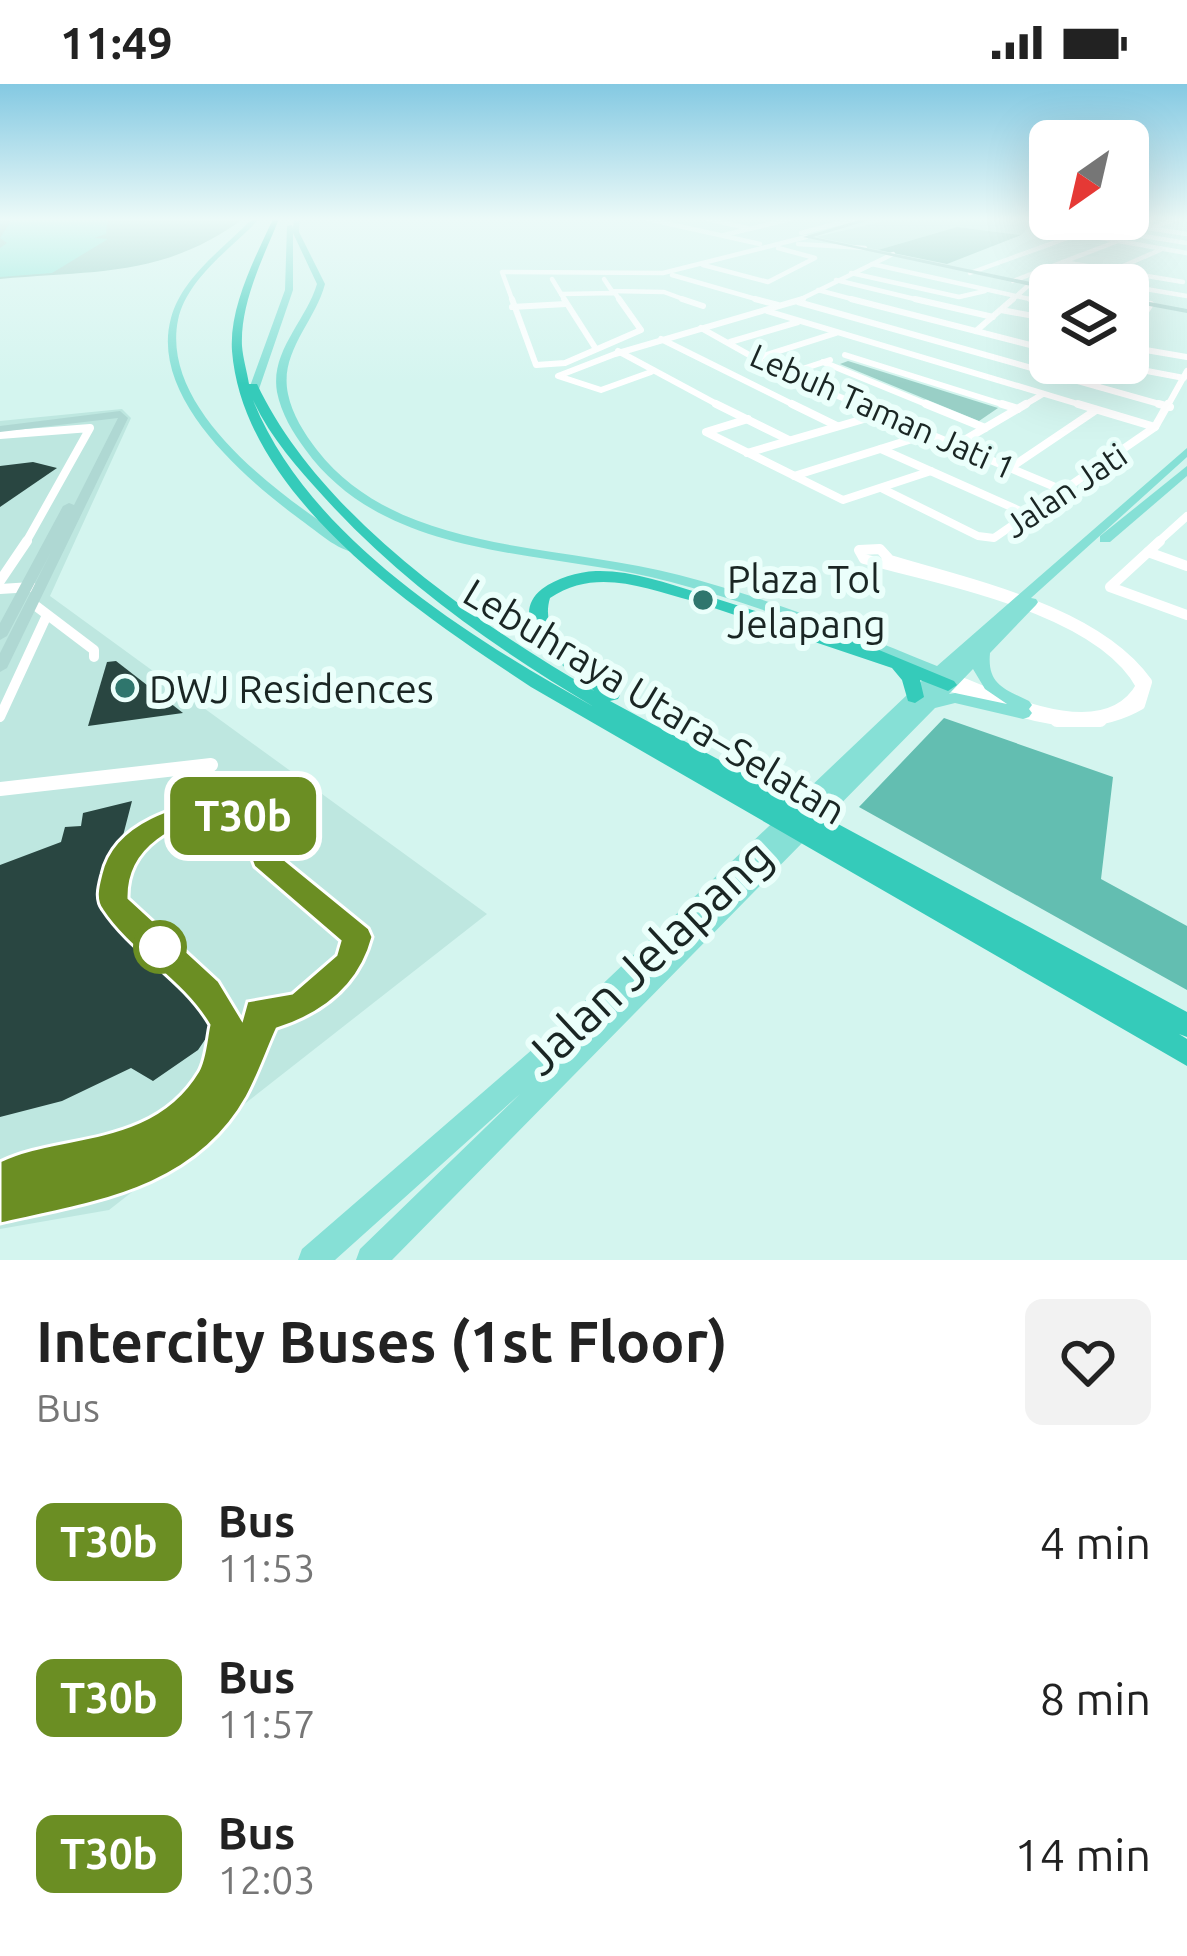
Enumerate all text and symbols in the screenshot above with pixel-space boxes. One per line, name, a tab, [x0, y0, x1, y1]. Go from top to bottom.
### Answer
text: 11:49	[60, 17, 173, 68]
north arrow	[1029, 120, 1149, 240]
map controls	[1029, 120, 1149, 384]
button: layers	[1029, 264, 1149, 384]
street label: Lebuh Taman Jati 1	[745, 336, 1021, 486]
street label: Jalan Jati	[997, 436, 1133, 544]
place label: Plaza Tol Jelapang	[727, 557, 886, 645]
street label: Lebuhraya Utara–Selatan	[457, 570, 853, 832]
marker: Plaza Tol Jelapang	[690, 587, 716, 613]
place label: DWJ Residences	[149, 667, 434, 710]
marker: DWJ Residences	[112, 675, 138, 701]
line badge: T30b	[159, 777, 327, 855]
text: T30b	[194, 792, 292, 839]
street label: Jalan Jelapang	[512, 827, 782, 1085]
unlabelled marker	[135, 922, 185, 972]
button: heart	[1025, 1299, 1151, 1425]
text: Intercity Buses (1st Floor)	[36, 1309, 728, 1373]
text: Bus	[36, 1386, 100, 1429]
text: Bus	[218, 1495, 295, 1546]
text: 4 min	[1040, 1517, 1151, 1568]
text: T30b	[60, 1518, 158, 1565]
text: 11:53	[218, 1546, 315, 1589]
text: Bus	[218, 1651, 295, 1702]
text: 8 min	[1040, 1673, 1151, 1724]
text: T30b	[60, 1674, 158, 1721]
text: 11:57	[218, 1702, 315, 1745]
text: Bus	[218, 1807, 295, 1858]
text: 14 min	[1014, 1829, 1151, 1880]
text: T30b	[60, 1830, 158, 1877]
text: 12:03	[218, 1858, 315, 1901]

